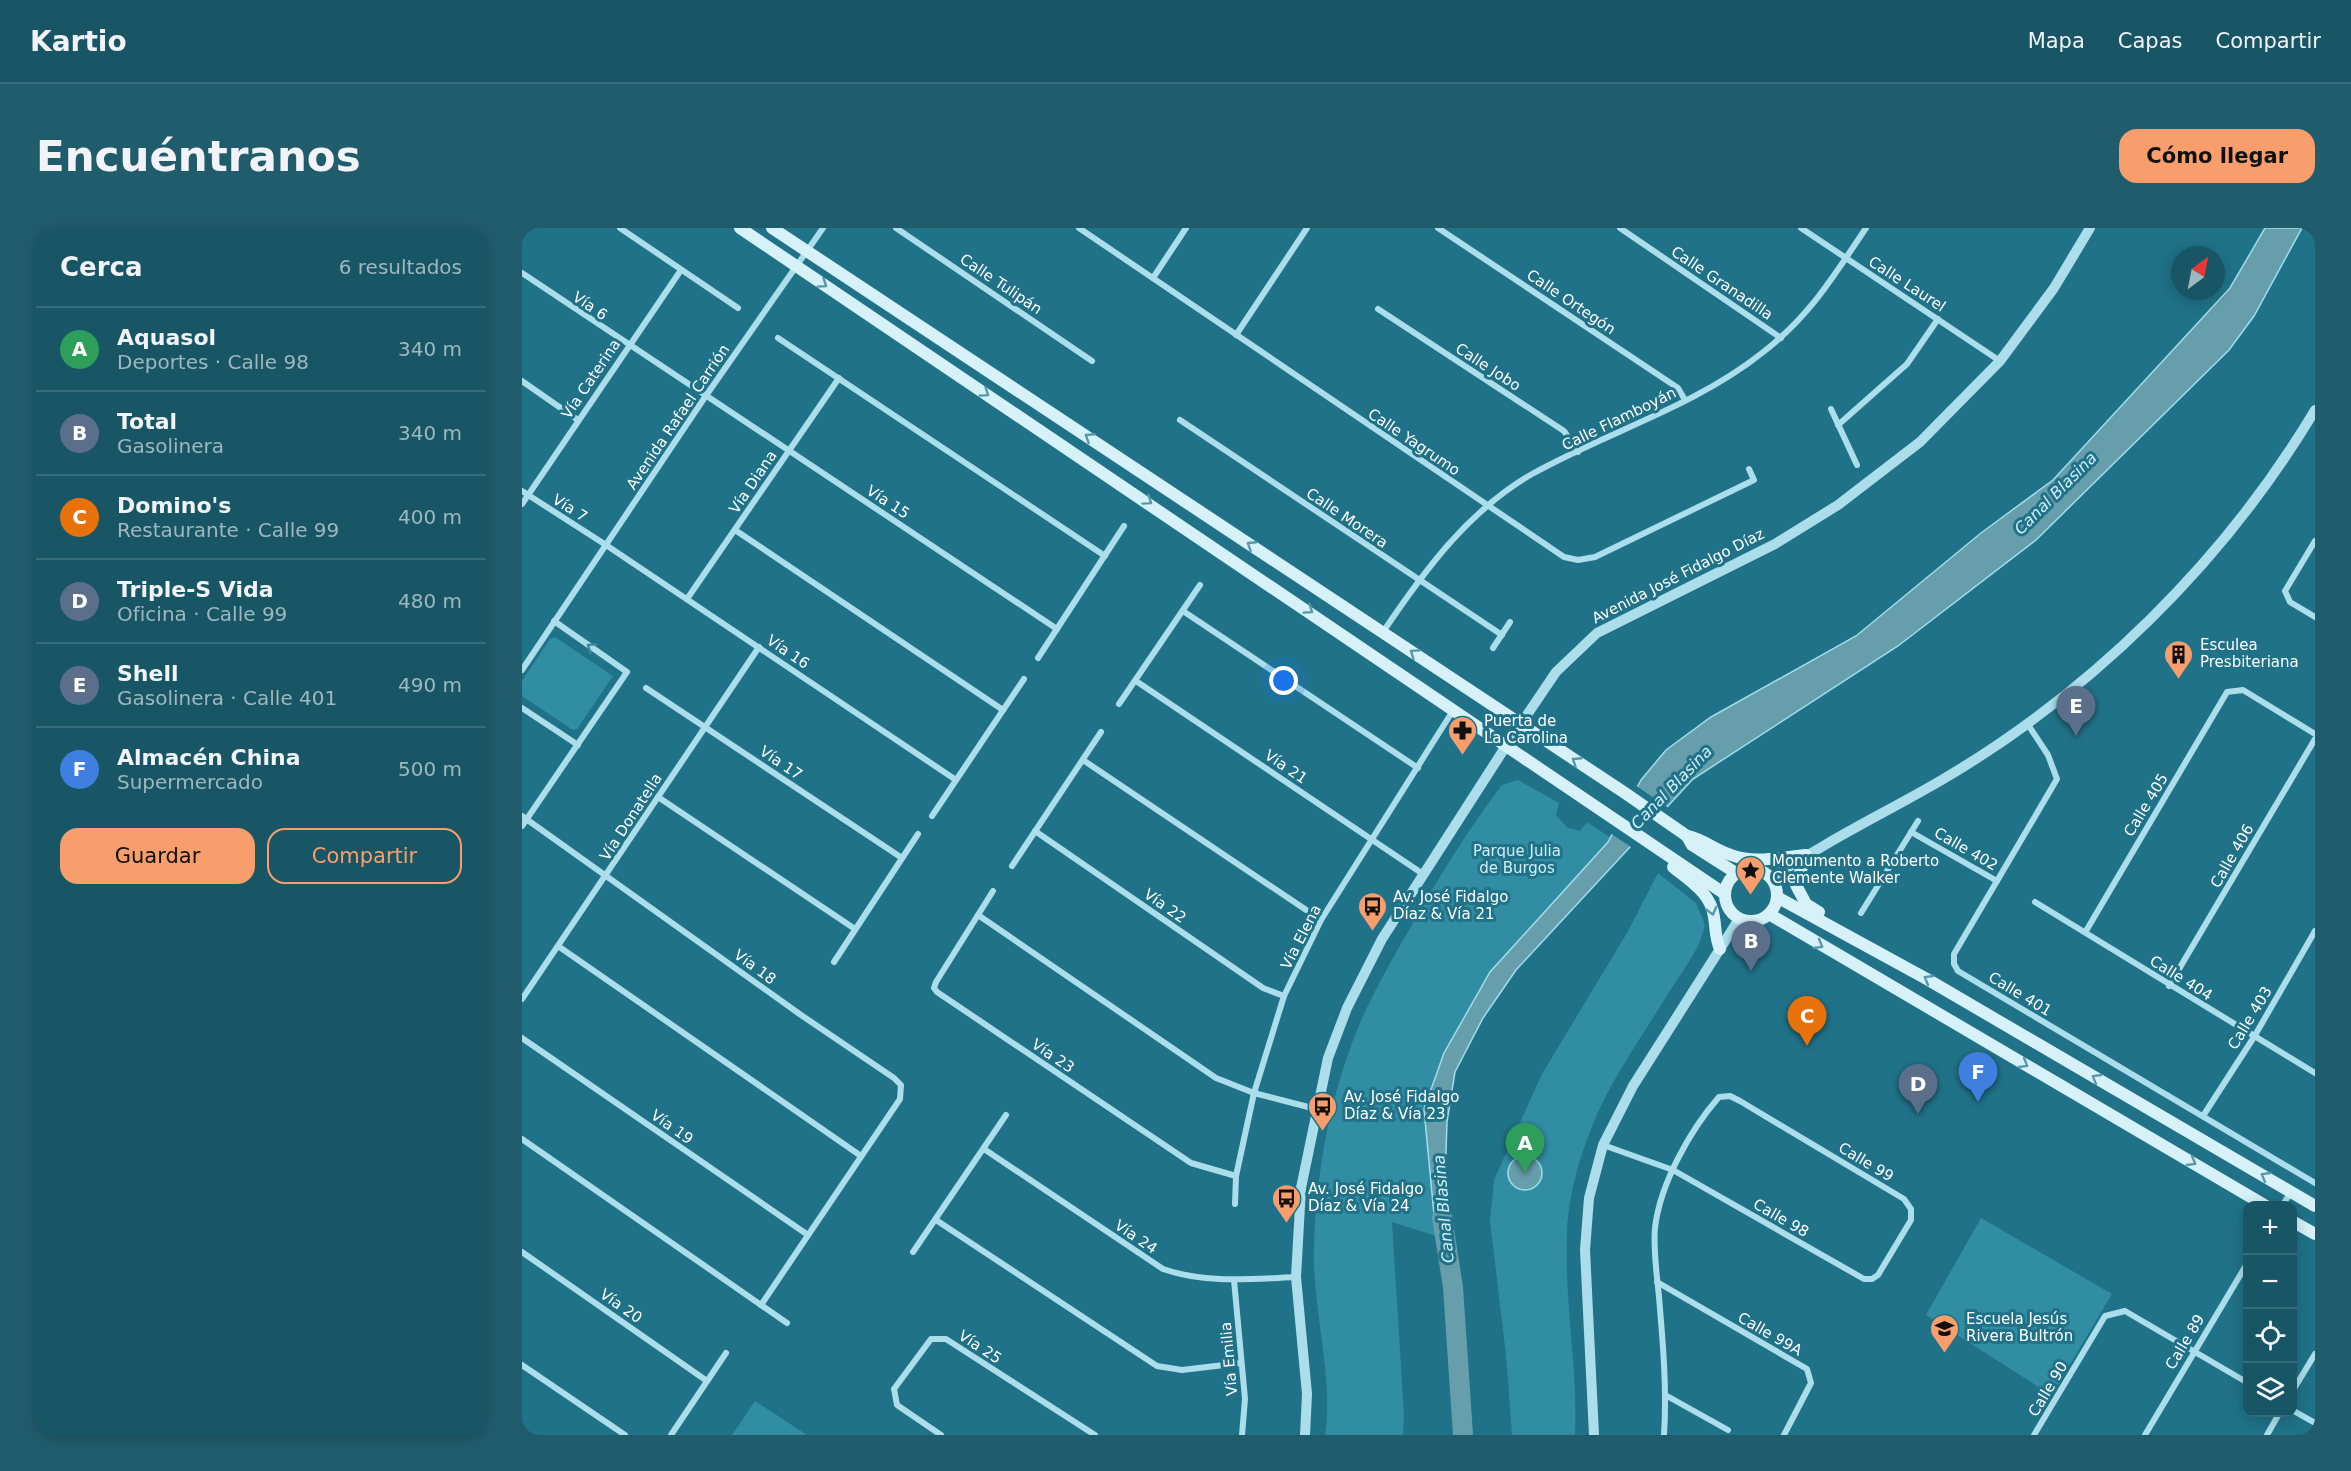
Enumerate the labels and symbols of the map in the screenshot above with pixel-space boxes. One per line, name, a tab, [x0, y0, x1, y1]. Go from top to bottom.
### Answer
street label: Calle Granadilla	[1668, 242, 1776, 324]
north arrow	[2171, 246, 2225, 300]
street label: Calle Tulipán	[957, 250, 1045, 318]
street label: Calle Laurel	[1865, 252, 1949, 316]
street label: Calle Ortegón	[1523, 266, 1619, 338]
one-way arrow	[817, 277, 828, 288]
street label: Vía 6	[569, 288, 611, 324]
street label: Vía Caterina	[558, 336, 624, 422]
street label: Calle Jobo	[1452, 339, 1524, 395]
street label: Avenida Rafael Carrión	[623, 341, 733, 493]
street label: Calle Flamboyán	[1559, 384, 1679, 454]
one-way arrow	[979, 386, 990, 397]
street label: Calle Yagrumo	[1364, 405, 1464, 479]
one-way arrow	[1084, 433, 1095, 444]
street label: Vía Diana	[725, 447, 781, 517]
water label: Canal Blasina	[2010, 448, 2100, 538]
street label: Vía 15	[863, 482, 913, 522]
street label: Calle Morera	[1303, 484, 1391, 552]
street label: Vía 7	[549, 490, 591, 526]
one-way arrow	[1141, 494, 1152, 505]
street label: Avenida José Fidalgo Díaz	[1589, 525, 1767, 627]
one-way arrow	[1247, 541, 1258, 552]
one-way arrow	[1303, 603, 1313, 615]
street label: Vía 16	[763, 631, 813, 673]
place label: Esculea Presbiteriana	[2200, 636, 2299, 671]
building icon: Esculea Presbiteriana	[2163, 638, 2195, 680]
one-way arrow	[586, 643, 597, 654]
one-way arrow	[1409, 649, 1420, 660]
your location	[1269, 666, 1298, 695]
pin: E	[2056, 686, 2096, 736]
place label: Puerta de La Carolina	[1484, 712, 1568, 747]
pharmacy icon: Puerta de La Carolina	[1447, 714, 1479, 756]
street label: Vía 17	[756, 742, 806, 784]
water label: Canal Blasina	[1627, 742, 1716, 833]
street label: Vía 21	[1261, 746, 1311, 788]
one-way arrow	[1572, 756, 1582, 768]
street label: Vía Donatella	[596, 770, 666, 864]
street label: Calle 405	[2120, 770, 2172, 840]
street label: Calle 406	[2207, 821, 2257, 891]
street label: Calle 402	[1931, 824, 2001, 874]
park label: Parque Julia de Burgos	[1473, 842, 1561, 877]
place label: Monumento a Roberto Clemente Walker	[1772, 852, 1939, 887]
place icon: Monumento a Roberto Clemente Walker	[1735, 854, 1767, 896]
street label: Vía 22	[1140, 885, 1190, 927]
place label: Av. José Fidalgo Díaz & Vía 21	[1393, 888, 1508, 923]
bus stop icon: Av. José Fidalgo Díaz & Vía 21	[1356, 890, 1388, 932]
street label: Vía Elena	[1277, 902, 1325, 972]
one-way arrow	[1705, 906, 1718, 916]
pin: B	[1732, 922, 1770, 971]
one-way arrow	[1813, 937, 1823, 949]
street label: Vía 18	[731, 946, 779, 988]
street label: Calle 404	[2146, 952, 2216, 1004]
street label: Calle 401	[1985, 968, 2055, 1020]
one-way arrow	[1924, 975, 1934, 987]
street label: Calle 403	[2224, 983, 2276, 1053]
pin: C	[1788, 996, 1826, 1046]
street label: Vía 23	[1028, 1035, 1078, 1077]
pin: F	[1958, 1052, 1998, 1102]
one-way arrow	[2018, 1057, 2028, 1068]
pin: D	[1898, 1064, 1938, 1114]
one-way arrow	[2092, 1074, 2103, 1085]
place label: Av. José Fidalgo Díaz & Vía 23	[1344, 1088, 1459, 1123]
bus stop icon: Av. José Fidalgo Díaz & Vía 23	[1307, 1090, 1339, 1132]
street label: Vía 19	[647, 1106, 697, 1148]
pin: A	[1506, 1124, 1544, 1173]
street label: Calle 99	[1835, 1139, 1897, 1185]
water label: Canal Blasina	[1429, 1154, 1458, 1264]
one-way arrow	[2186, 1155, 2196, 1167]
one-way arrow	[2261, 1172, 2271, 1184]
place label: Av. José Fidalgo Díaz & Vía 24	[1308, 1180, 1423, 1215]
bus stop icon: Av. José Fidalgo Díaz & Vía 24	[1271, 1182, 1303, 1224]
street label: Calle 98	[1750, 1195, 1812, 1241]
street label: Vía 24	[1111, 1216, 1161, 1258]
street label: Vía 20	[596, 1285, 646, 1327]
street label: Calle 99A	[1735, 1308, 1806, 1360]
place label: Escuela Jesús Rivera Bultrón	[1966, 1310, 2073, 1345]
street label: Calle 89	[2162, 1311, 2208, 1373]
school or university icon: Escuela Jesús Rivera Bultrón	[1929, 1312, 1961, 1354]
street label: Vía Emilia	[1217, 1321, 1241, 1397]
street label: Vía 25	[955, 1327, 1005, 1367]
street label: Calle 90	[2025, 1358, 2071, 1420]

